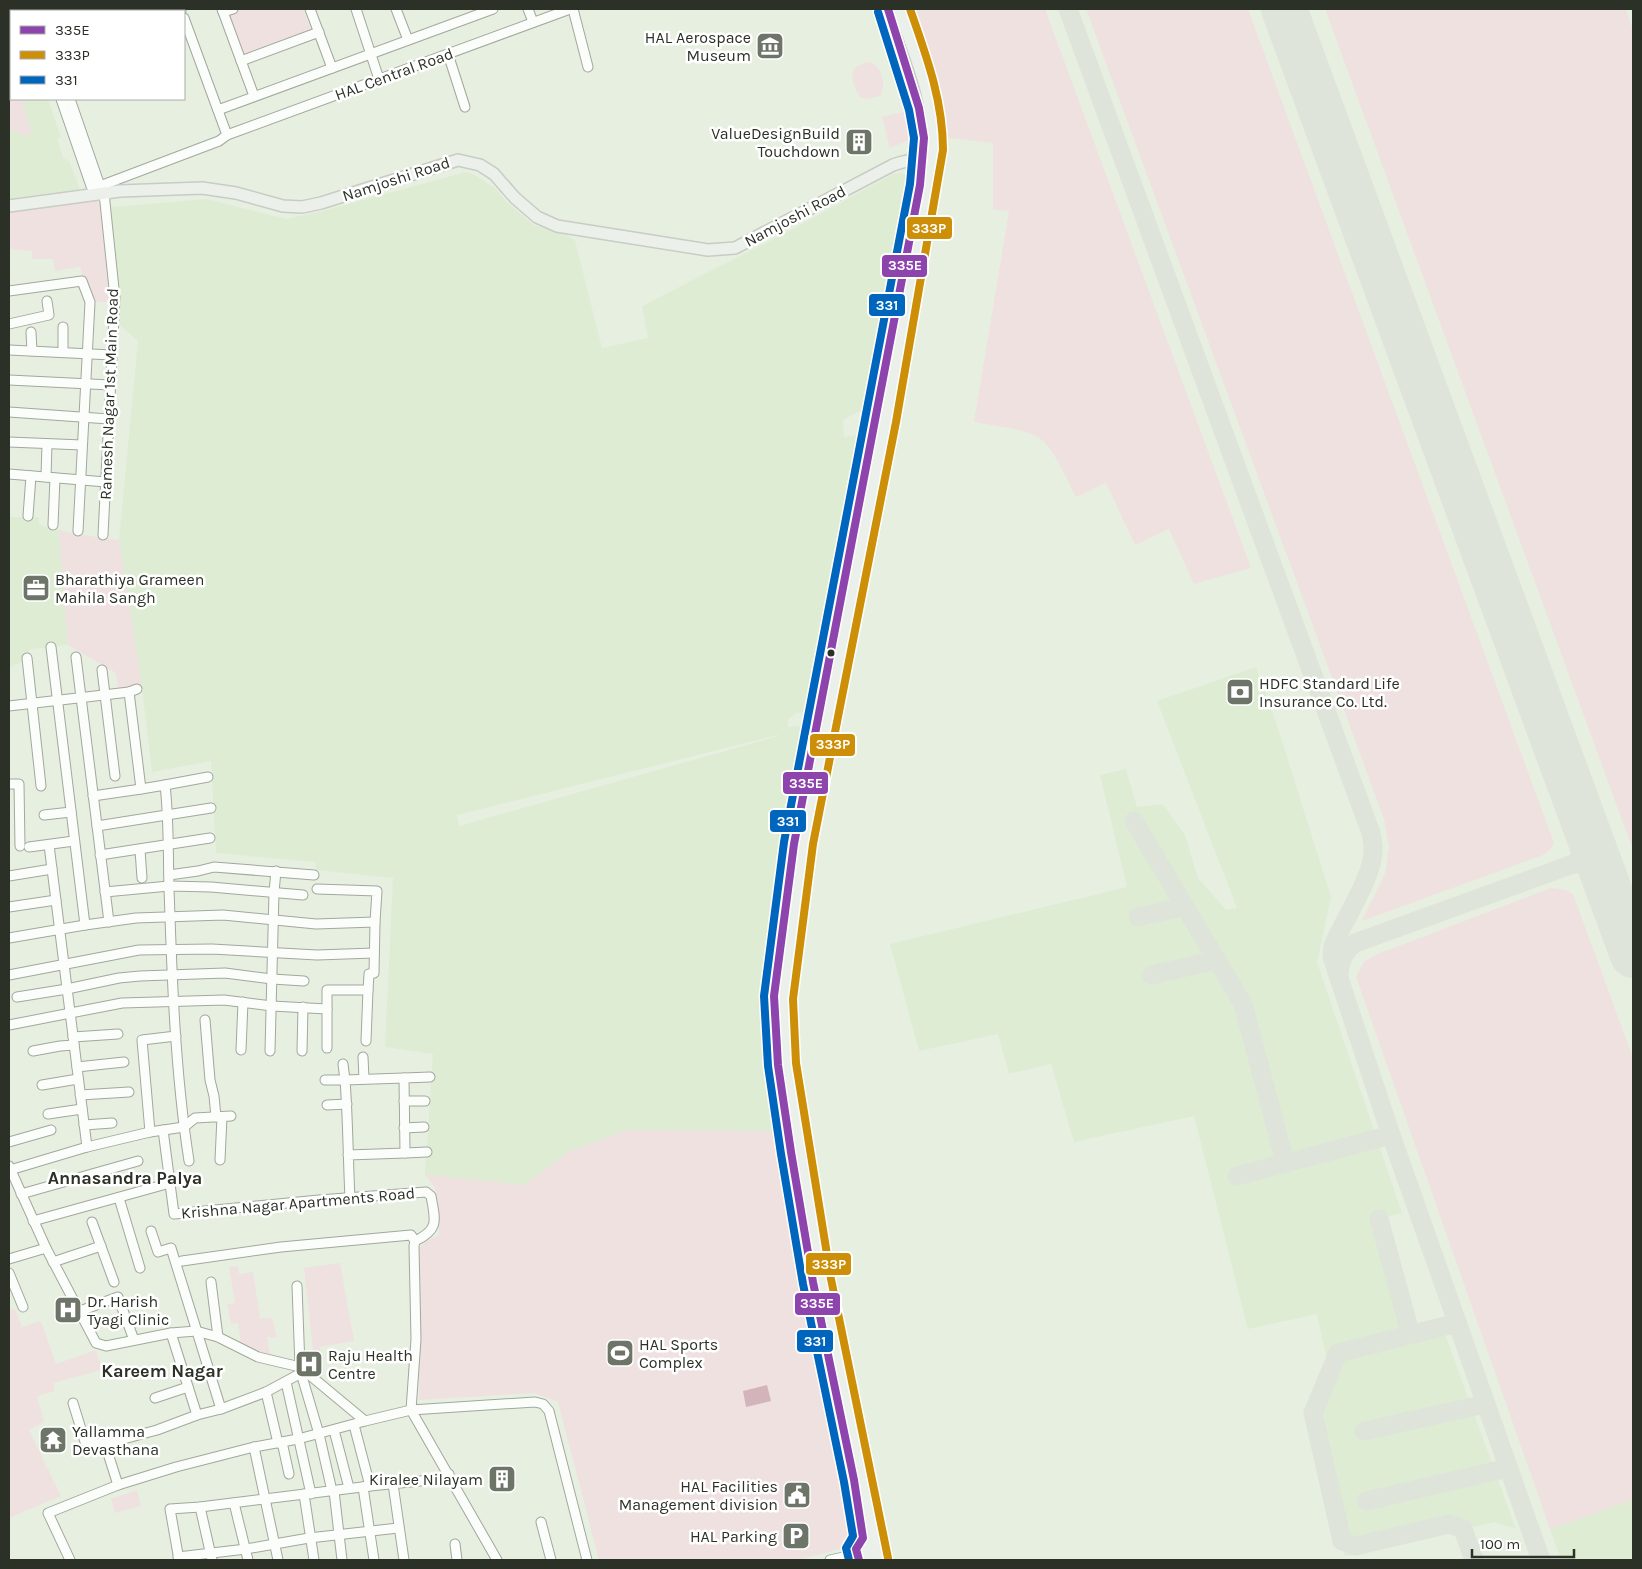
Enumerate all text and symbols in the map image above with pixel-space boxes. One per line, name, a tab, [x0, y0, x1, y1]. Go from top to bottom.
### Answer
legend	[10, 10, 185, 100]
text: 335E	[55, 21, 90, 39]
place label: HAL Aerospace Museum	[645, 28, 751, 65]
museum icon: HAL Aerospace Museum	[755, 31, 785, 61]
street label: HAL Central Road	[332, 44, 456, 104]
text: 333P	[55, 46, 90, 64]
text: 331	[55, 71, 78, 89]
place label: ValueDesignBuild Touchdown	[711, 124, 840, 161]
building icon: ValueDesignBuild Touchdown	[844, 127, 874, 157]
street label: Namjoshi Road	[340, 153, 452, 205]
street label: Namjoshi Road	[741, 181, 849, 251]
line badge: 333P	[906, 216, 953, 240]
text: 333P	[912, 220, 946, 237]
line badge: 335E	[881, 254, 928, 278]
text: 335E	[888, 257, 922, 274]
street label: Ramesh Nagar 1st Main Road	[96, 288, 122, 500]
line badge: 331	[868, 293, 906, 317]
text: 331	[876, 297, 898, 314]
place label: Bharathiya Grameen Mahila Sangh	[55, 570, 204, 607]
office icon: Bharathiya Grameen Mahila Sangh	[21, 573, 51, 603]
unlabelled marker	[826, 648, 836, 658]
place label: HDFC Standard Life Insurance Co. Ltd.	[1259, 674, 1400, 711]
bank icon: HDFC Standard Life Insurance Co. Ltd.	[1225, 677, 1255, 707]
line badge: 333P	[809, 733, 856, 757]
text: 333P	[816, 736, 850, 753]
line badge: 335E	[782, 771, 829, 795]
text: 335E	[789, 775, 823, 792]
line badge: 331	[769, 809, 807, 833]
text: 331	[777, 813, 799, 830]
district label: Annasandra Palya	[48, 1167, 202, 1189]
street label: Krishna Nagar Apartments Road	[180, 1183, 416, 1223]
line badge: 333P	[805, 1252, 852, 1276]
text: 333P	[812, 1256, 846, 1273]
place label: Dr. Harish Tyagi Clinic	[87, 1292, 169, 1329]
line badge: 335E	[794, 1292, 841, 1316]
hospital icon: Dr. Harish Tyagi Clinic	[53, 1295, 83, 1325]
text: 335E	[800, 1295, 834, 1312]
line badge: 331	[796, 1329, 834, 1353]
text: 331	[804, 1333, 826, 1350]
place label: HAL Sports Complex	[639, 1335, 718, 1372]
sports icon: HAL Sports Complex	[605, 1338, 635, 1368]
place label: Raju Health Centre	[328, 1346, 413, 1383]
hospital icon: Raju Health Centre	[294, 1349, 324, 1379]
district label: Kareem Nagar	[101, 1360, 223, 1382]
place label: Yallamma Devasthana	[72, 1422, 159, 1459]
temple icon: Yallamma Devasthana	[38, 1425, 68, 1455]
building icon: Kiralee Nilayam	[487, 1464, 517, 1494]
place label: Kiralee Nilayam	[369, 1470, 483, 1489]
place label: HAL Facilities Management division	[619, 1477, 778, 1514]
public building icon: HAL Facilities Management division	[782, 1480, 812, 1510]
parking icon: HAL Parking	[781, 1521, 811, 1551]
scale bar	[1472, 1526, 1574, 1558]
place label: HAL Parking	[690, 1527, 777, 1546]
text: 100 m	[1480, 1535, 1520, 1553]

